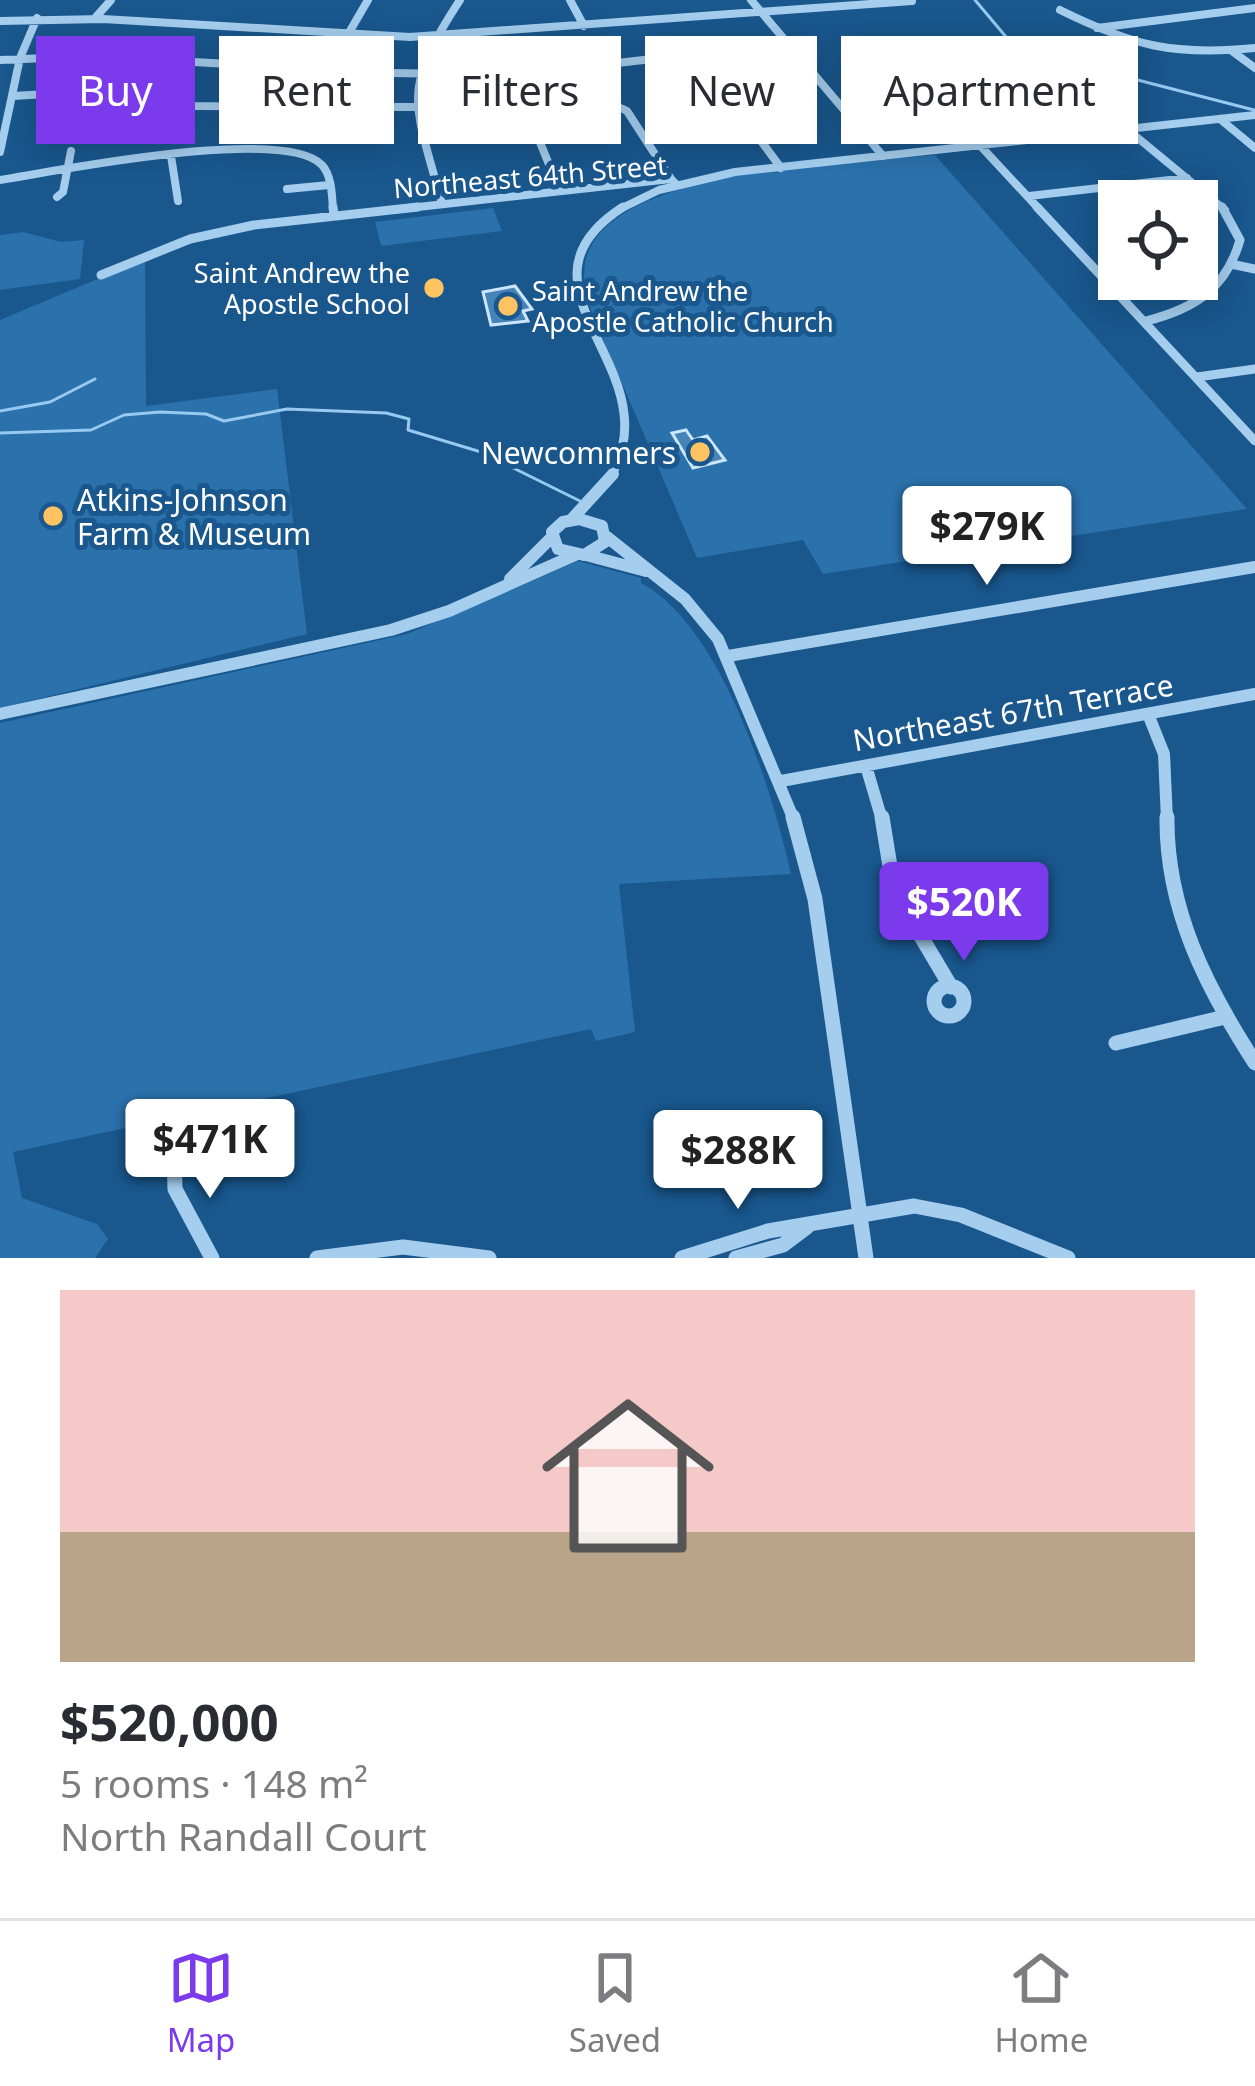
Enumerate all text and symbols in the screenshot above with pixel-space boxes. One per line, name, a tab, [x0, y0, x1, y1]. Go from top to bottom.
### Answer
chip: Buy	[36, 36, 195, 144]
chip: Rent	[219, 36, 394, 144]
chip: Filters	[418, 36, 621, 144]
chip: New	[645, 36, 817, 144]
chip: Apartment	[841, 36, 1138, 144]
street label: Northeast 64th Street	[392, 146, 668, 206]
map controls	[1098, 180, 1218, 300]
button: locate	[1098, 180, 1218, 300]
place label: Saint Andrew the Apostle School	[194, 254, 410, 322]
place label: Saint Andrew the Apostle Catholic Church	[532, 272, 834, 340]
marker: Saint Andrew the Apostle School	[421, 275, 447, 301]
marker: Saint Andrew the Apostle Catholic Church	[495, 293, 521, 319]
place label: Newcommers	[481, 432, 676, 473]
marker: Newcommers	[687, 439, 713, 465]
place label: Atkins-Johnson Farm & Museum	[77, 479, 311, 554]
pin: $279K	[903, 486, 1071, 588]
text: $279K	[929, 498, 1045, 551]
marker: Atkins-Johnson Farm & Museum	[40, 503, 66, 529]
street label: Northeast 67th Terrace	[850, 664, 1176, 760]
pin: $520K	[880, 862, 1048, 964]
text: $520K	[906, 874, 1022, 927]
pin: $471K	[126, 1099, 294, 1201]
pin: $288K	[654, 1110, 822, 1212]
text: $471K	[152, 1111, 268, 1164]
text: $288K	[680, 1122, 796, 1175]
icon: home	[520, 1368, 736, 1584]
text: $520,000	[60, 1686, 279, 1756]
text: 5 rooms · 148 m²	[60, 1756, 368, 1809]
text: North Randall Court	[60, 1809, 427, 1862]
tab: Map	[167, 1945, 235, 2062]
tab: Saved	[569, 1945, 661, 2062]
tab: Home	[994, 1945, 1088, 2062]

